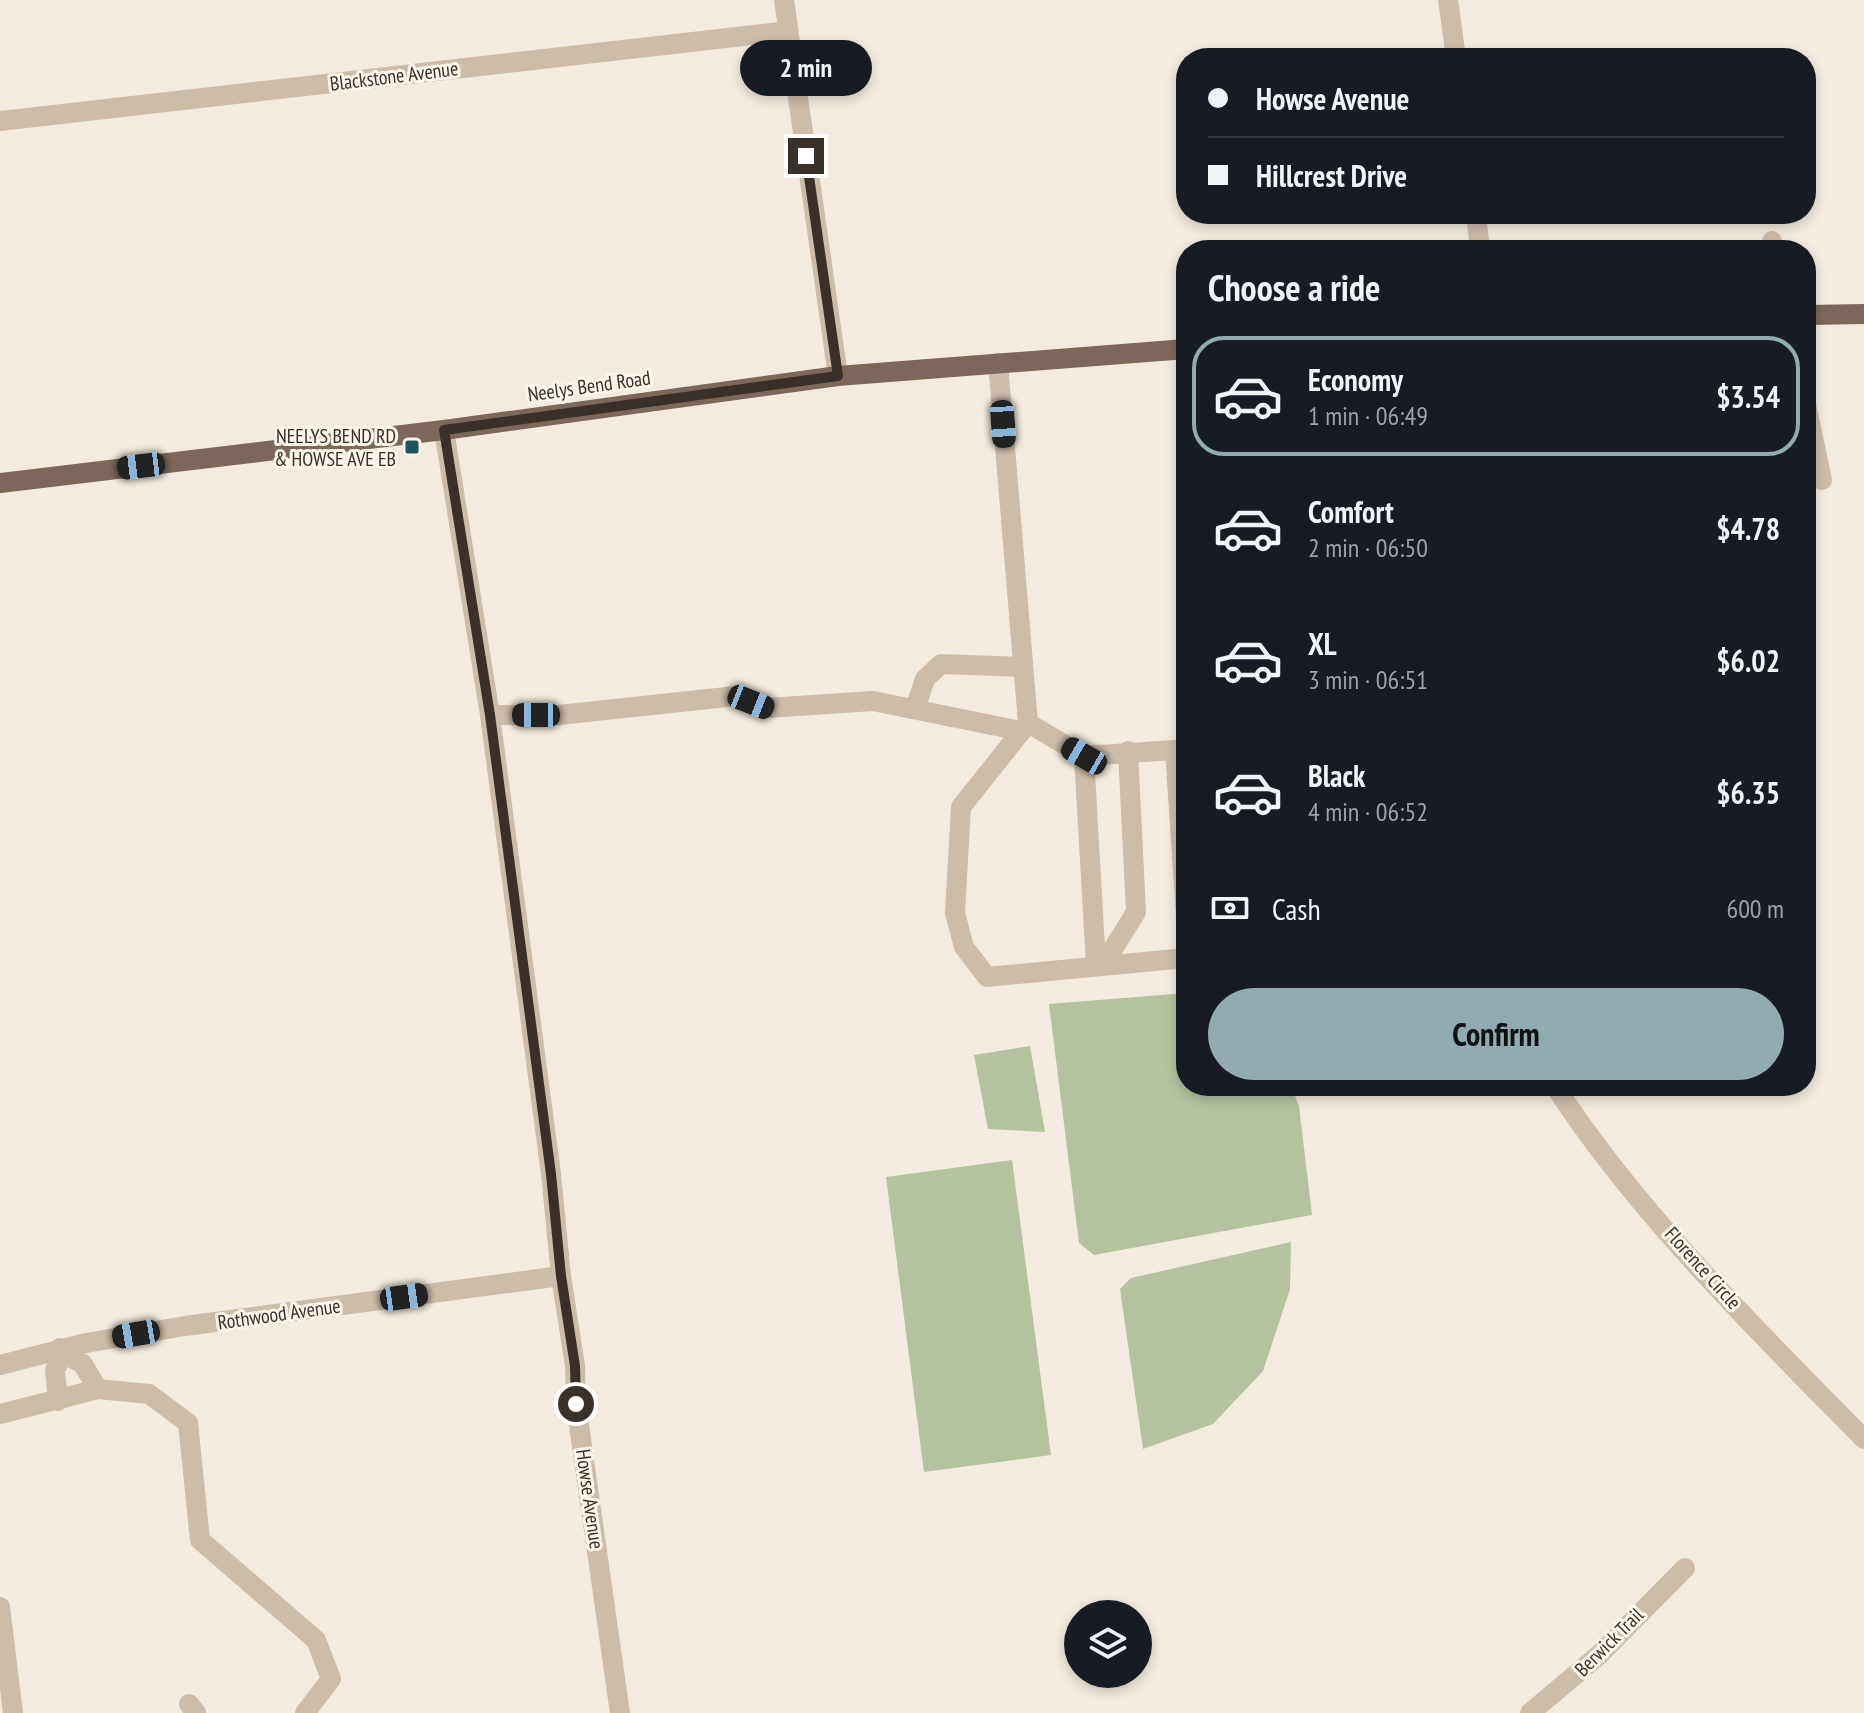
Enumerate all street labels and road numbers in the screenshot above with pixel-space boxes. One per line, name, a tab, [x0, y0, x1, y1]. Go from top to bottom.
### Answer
street label: Blackstone Avenue	[328, 55, 460, 97]
street label: Neelys Bend Road	[526, 365, 652, 407]
street label: Florence Circle	[1659, 1221, 1747, 1315]
street label: Rothwood Avenue	[216, 1293, 342, 1335]
street label: Howse Avenue	[570, 1448, 610, 1550]
street label: Berwick Trail	[1569, 1602, 1649, 1682]

